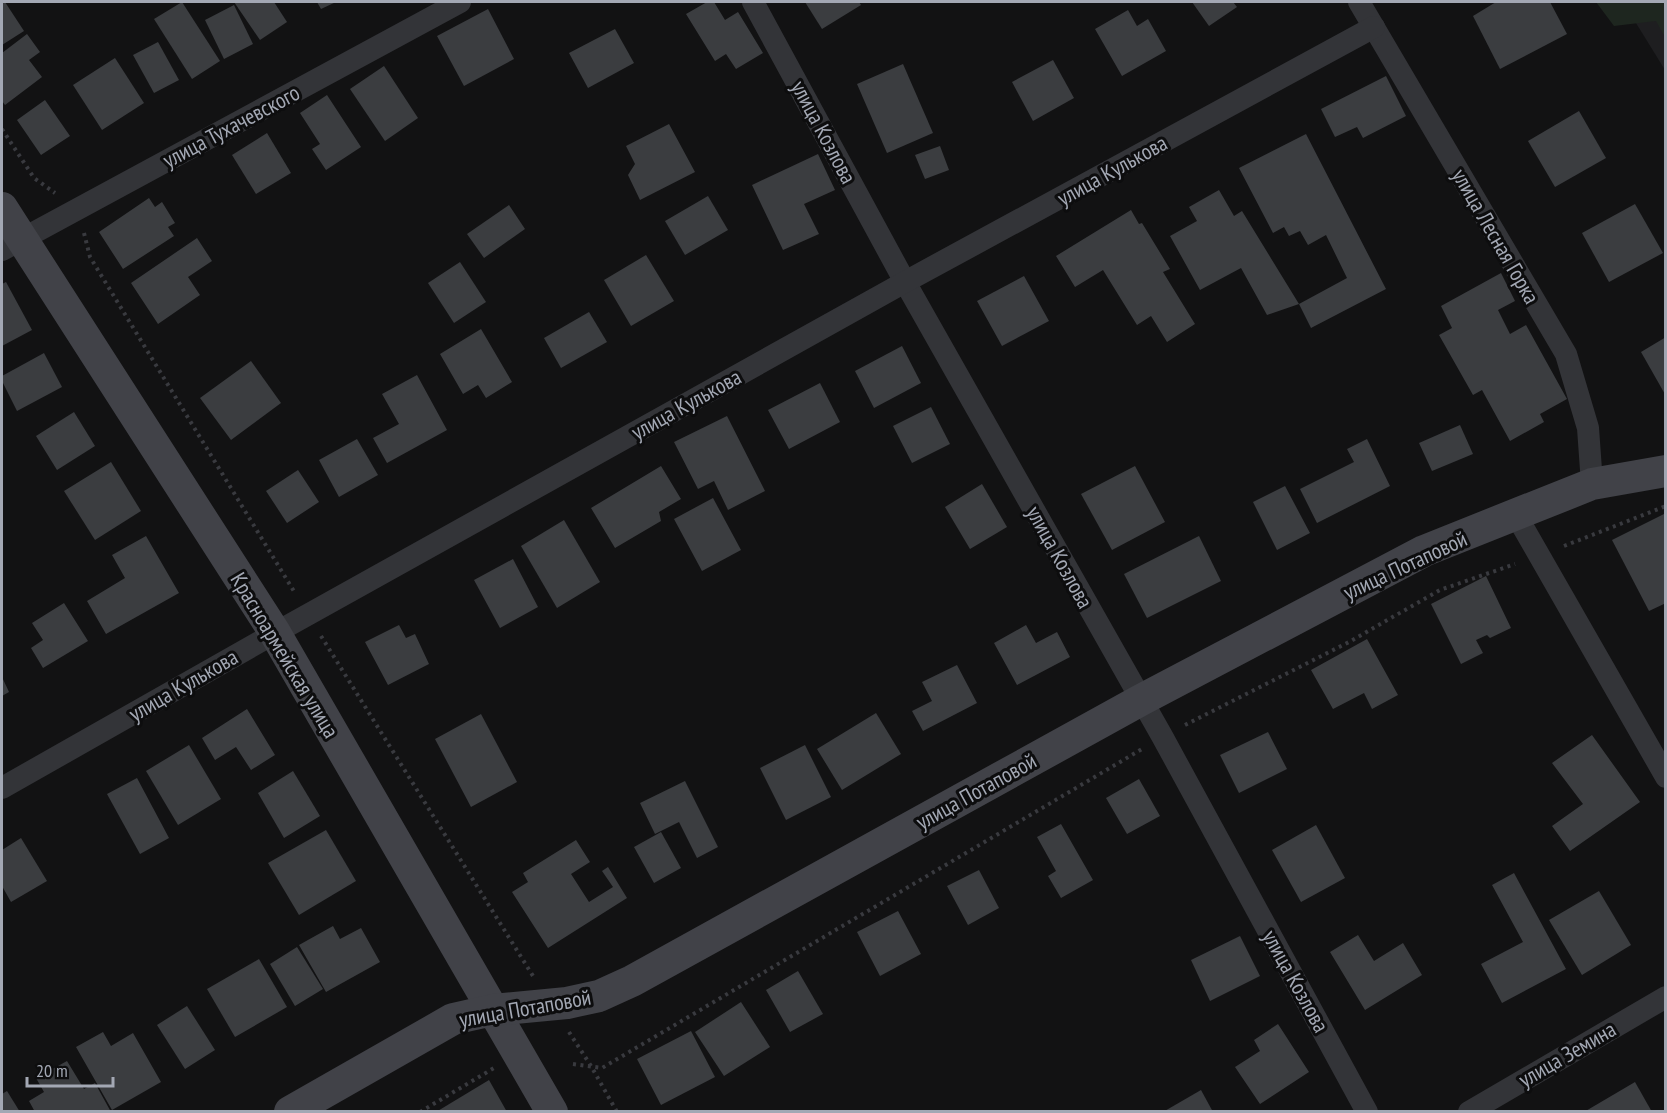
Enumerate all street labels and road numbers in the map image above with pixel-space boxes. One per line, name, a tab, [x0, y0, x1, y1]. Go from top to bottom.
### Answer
street label: улица Козлова	[785, 76, 863, 188]
street label: улица Тухачевского	[158, 78, 304, 174]
street label: улица Кулькова	[1052, 128, 1172, 212]
street label: улица Лесная Горка	[1446, 163, 1546, 309]
street label: улица Кулькова	[626, 362, 746, 446]
street label: улица Козлова	[1020, 501, 1100, 613]
street label: улица Потаповой	[1339, 524, 1471, 606]
street label: Красноармейская улица	[225, 567, 345, 743]
street label: улица Кулькова	[123, 643, 243, 727]
street label: улица Потаповой	[911, 746, 1041, 836]
street label: улица Козлова	[1256, 925, 1336, 1037]
street label: улица Потаповой	[457, 983, 593, 1033]
street label: улица Земина	[1513, 1015, 1621, 1093]

